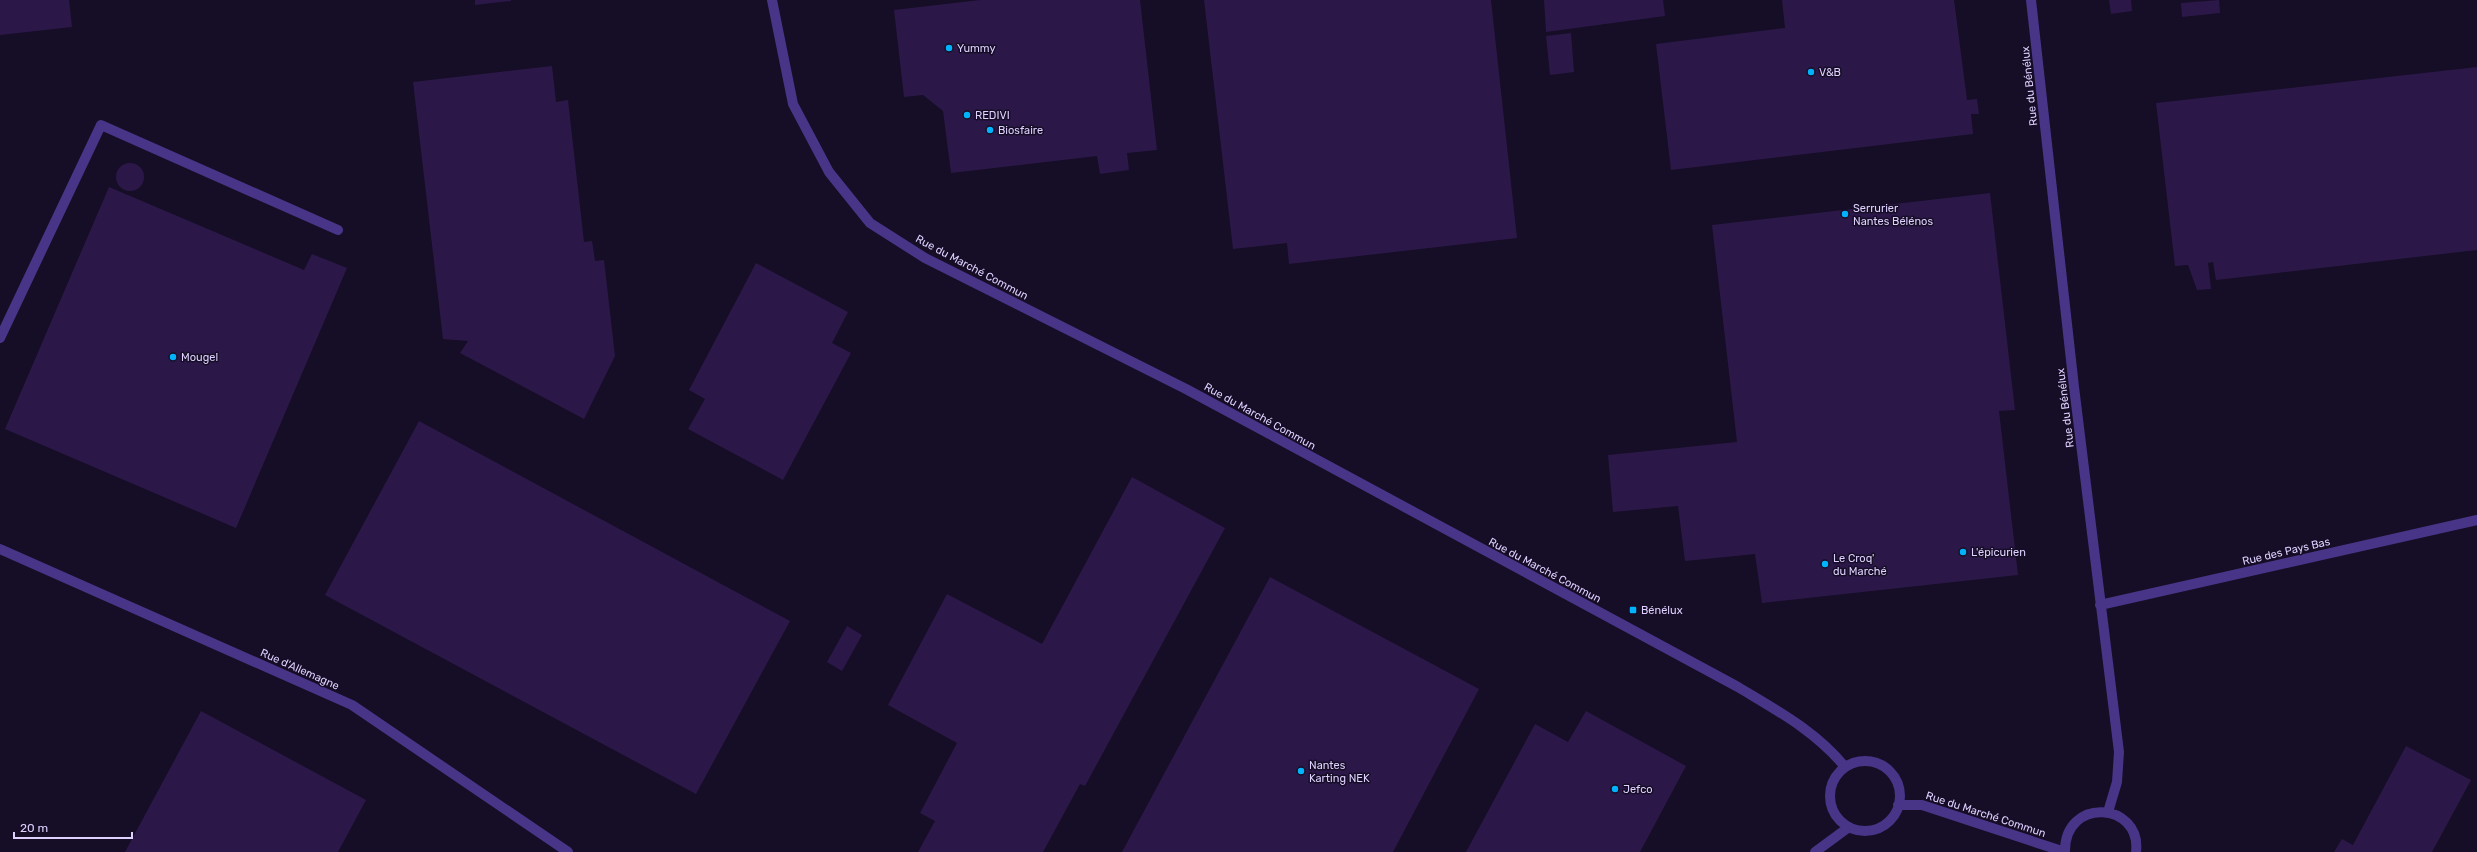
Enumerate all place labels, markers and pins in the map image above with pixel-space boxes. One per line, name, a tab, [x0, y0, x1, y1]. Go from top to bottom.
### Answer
place label: Yummy	[957, 42, 995, 55]
marker: Yummy	[944, 43, 954, 53]
place label: V&B	[1819, 66, 1841, 79]
marker: V&B	[1806, 67, 1816, 77]
place label: REDIVI	[975, 109, 1010, 122]
marker: REDIVI	[962, 110, 972, 120]
place label: Biosfaire	[998, 124, 1043, 137]
marker: Biosfaire	[985, 125, 995, 135]
place label: Serrurier Nantes Bélénos	[1853, 202, 1933, 228]
marker: Serrurier Nantes Bélénos	[1840, 209, 1850, 219]
place label: Mougel	[181, 351, 218, 364]
marker: Mougel	[168, 352, 178, 362]
place label: L'épicurien	[1971, 546, 2026, 559]
marker: L'épicurien	[1958, 547, 1968, 557]
place label: Le Croq' du Marché	[1833, 552, 1887, 578]
marker: Le Croq' du Marché	[1820, 559, 1830, 569]
place label: Bénélux	[1641, 604, 1683, 617]
marker: Bénélux	[1628, 605, 1638, 615]
place label: Nantes Karting NEK	[1309, 759, 1370, 785]
marker: Nantes Karting NEK	[1296, 766, 1306, 776]
place label: Jefco	[1623, 783, 1653, 796]
marker: Jefco	[1610, 784, 1620, 794]

